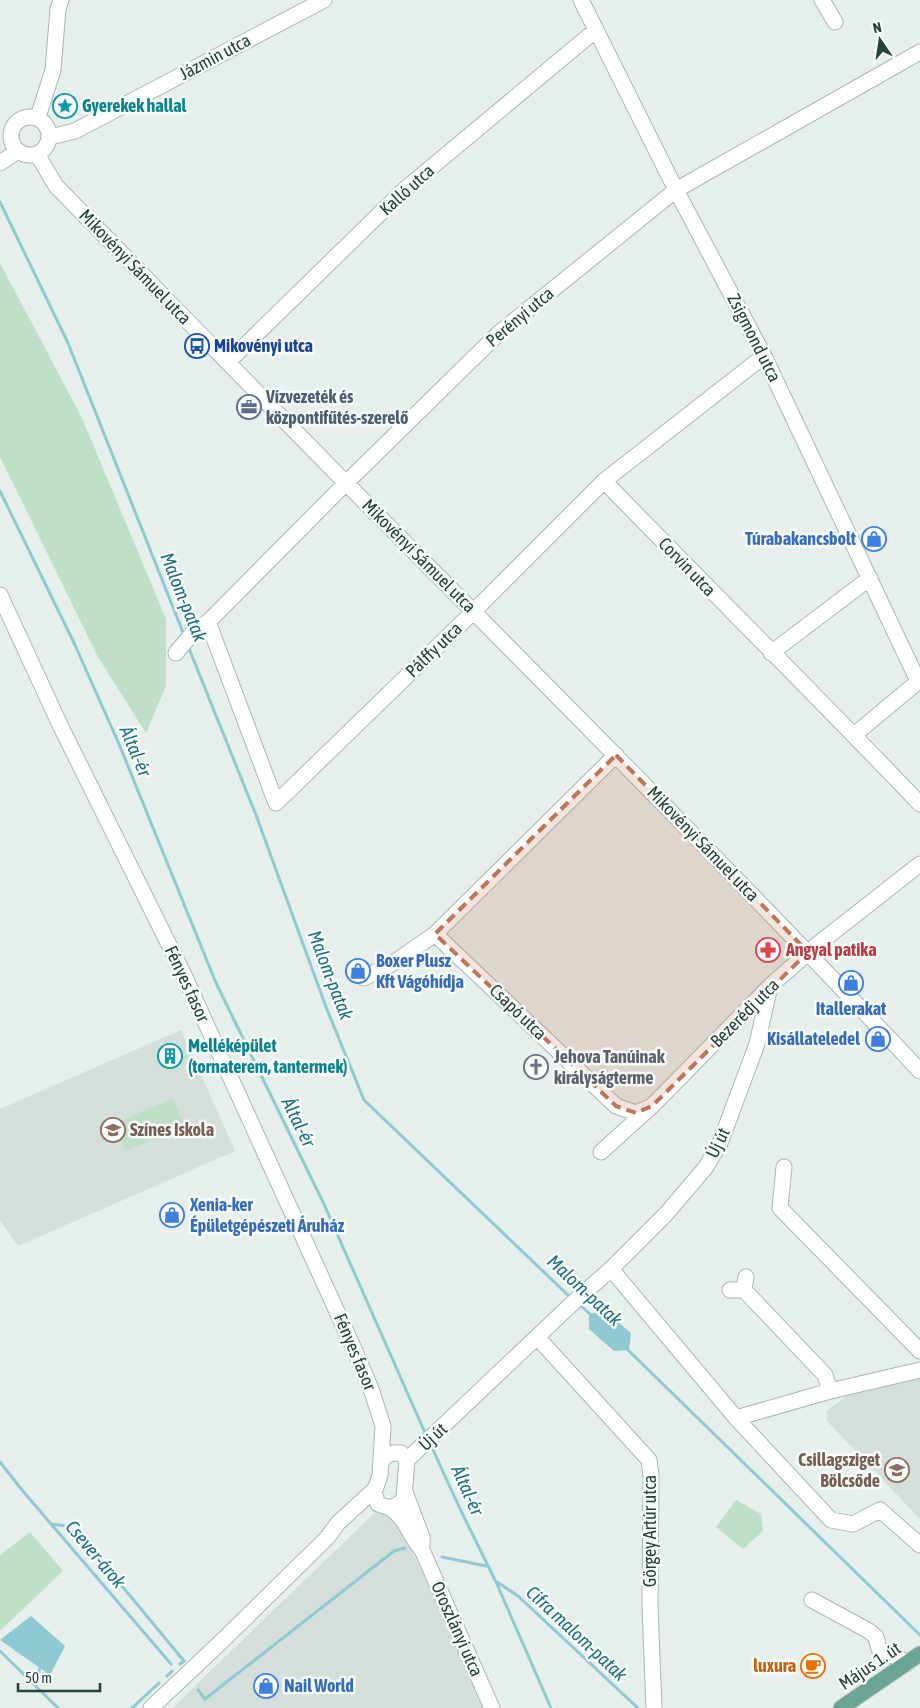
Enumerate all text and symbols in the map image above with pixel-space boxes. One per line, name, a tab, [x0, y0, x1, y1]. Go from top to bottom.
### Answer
north arrow	[855, 15, 905, 65]
text: N	[871, 19, 883, 36]
street label: Jázmin utca	[176, 29, 254, 84]
place icon: Gyerekek hallal	[52, 93, 78, 119]
place label: Gyerekek hallal	[82, 95, 187, 116]
street label: Kalló utca	[375, 160, 438, 219]
street label: Mikovényi Sámuel utca	[75, 205, 196, 329]
street label: Perényi utca	[482, 282, 558, 351]
street label: Zsigmond utca	[723, 290, 786, 385]
bus stop icon: Mikovényi utca	[184, 333, 210, 359]
place label: Mikovényi utca	[214, 335, 313, 356]
place label: Vízvezeték és központifűtés-szerelő	[265, 386, 408, 428]
office icon: Vízvezeték és központifűtés-szerelő	[236, 394, 262, 420]
street label: Mikovényi Sámuel utca	[358, 495, 480, 617]
shop icon: Túrabakancsbolt	[861, 526, 887, 552]
place label: Túrabakancsbolt	[745, 528, 857, 549]
street label: Corvin utca	[654, 533, 720, 600]
water label: Malom-patak	[156, 549, 212, 645]
street label: Pálffy utca	[401, 618, 466, 681]
water label: Által-ér	[115, 722, 157, 781]
street label: Mikovényi Sámuel utca	[643, 782, 764, 906]
water label: Malom-patak	[304, 927, 358, 1023]
pharmacy icon: Angyal patika	[755, 937, 781, 963]
place label: Angyal patika	[785, 939, 877, 960]
street label: Fényes fasor	[161, 942, 214, 1026]
place label: Boxer Plusz Kft Vágóhídja	[376, 950, 464, 992]
shop icon: Boxer Plusz Kft Vágóhídja	[345, 958, 371, 984]
shop icon: Itallerakat	[838, 970, 864, 996]
street label: Bezerédj utca	[706, 974, 783, 1051]
street label: Csapó utca	[486, 979, 551, 1044]
place label: Itallerakat	[816, 998, 887, 1019]
shop icon: Kisállateledel	[865, 1026, 891, 1052]
place label: Kisállateledel	[767, 1028, 860, 1049]
place label: Melléképület (tornaterem, tantermek)	[188, 1035, 348, 1077]
building icon: Melléképület (tornaterem, tantermek)	[157, 1043, 183, 1069]
place label: Jehova Tanúinak királyságterme	[553, 1046, 666, 1088]
church icon: Jehova Tanúinak királyságterme	[523, 1054, 549, 1080]
water label: Által-ér	[277, 1093, 321, 1152]
school or university icon: Színes Iskola	[100, 1117, 126, 1143]
place label: Színes Iskola	[130, 1119, 214, 1140]
street label: Új út	[701, 1124, 734, 1161]
place label: Xenia-ker Épületgépészeti Áruház	[189, 1194, 345, 1236]
shop icon: Xenia-ker Épületgépészeti Áruház	[159, 1202, 185, 1228]
water label: Malom-patak	[543, 1250, 627, 1331]
street label: Fényes fasor	[330, 1310, 381, 1394]
street label: Új út	[414, 1418, 451, 1455]
place label: Csillagsziget Bölcsőde	[798, 1449, 881, 1491]
school or university icon: Csillagsziget Bölcsőde	[884, 1457, 910, 1483]
water label: Által-ér	[447, 1461, 489, 1520]
street label: Görgey Artúr utca	[639, 1475, 660, 1587]
water label: Csever-árok	[61, 1516, 131, 1593]
street label: Oroszlányi utca	[427, 1578, 488, 1680]
water label: Cifra malom-patak	[522, 1581, 632, 1686]
street label: Május 1. út	[835, 1637, 905, 1694]
cafe icon: luxura	[800, 1653, 826, 1679]
place label: luxura	[753, 1655, 796, 1676]
scale bar	[18, 1660, 100, 1692]
text: 50 m	[25, 1669, 52, 1686]
shop icon: Nail World	[253, 1673, 279, 1699]
place label: Nail World	[284, 1675, 354, 1696]

